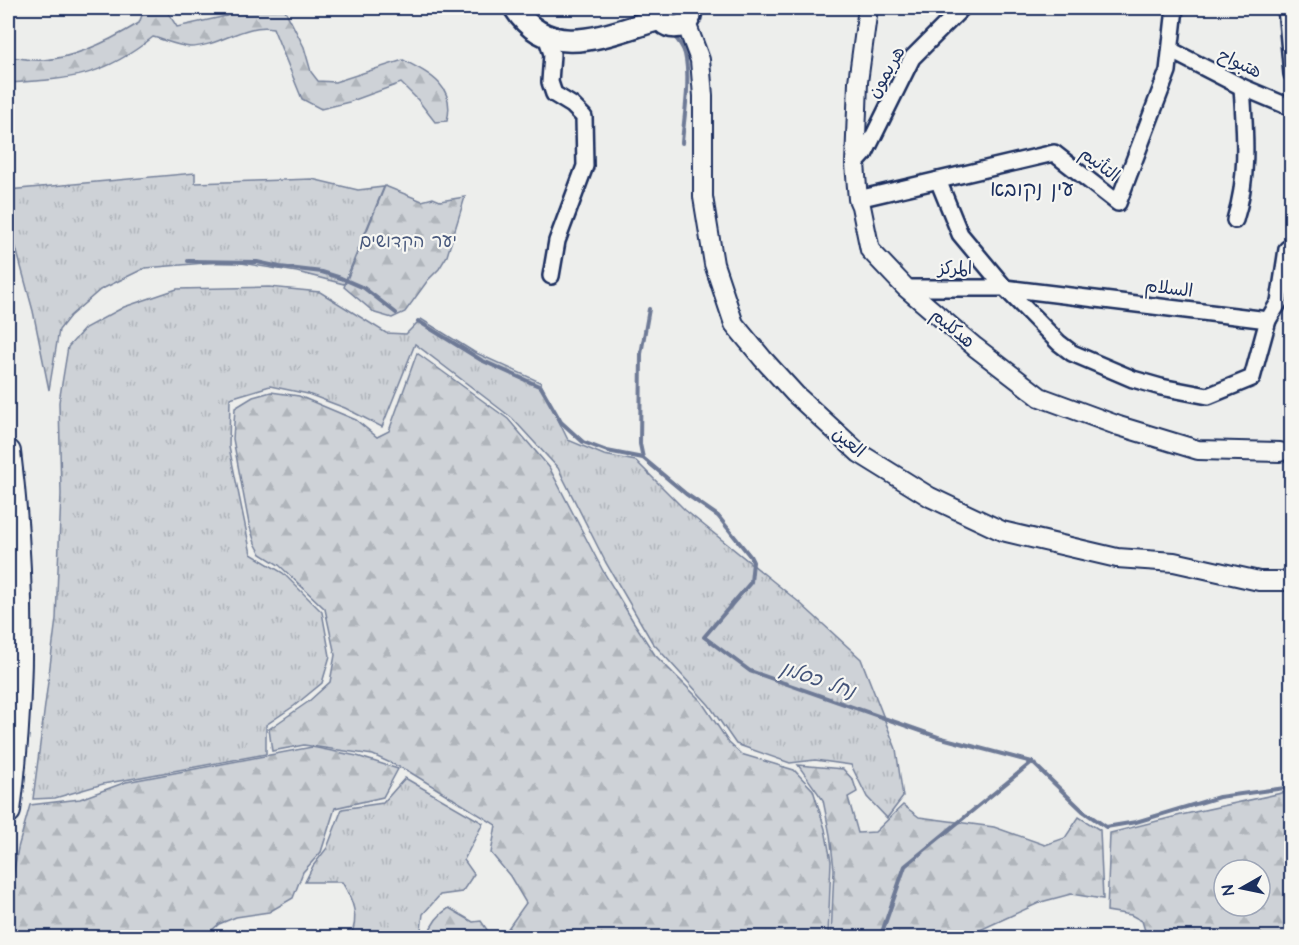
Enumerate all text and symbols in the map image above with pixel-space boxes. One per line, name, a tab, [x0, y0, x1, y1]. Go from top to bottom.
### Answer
street label: هريمون	[861, 42, 911, 103]
street label: هتبواح	[1214, 42, 1266, 85]
street label: التأنيم	[1074, 141, 1125, 189]
district label: עין נקובא	[990, 175, 1074, 204]
park label: יער הקדושים	[359, 229, 457, 254]
street label: المركز	[936, 256, 972, 281]
street label: السلام	[1143, 273, 1194, 305]
street label: هدكليم	[925, 303, 980, 355]
street label: العين	[827, 421, 871, 464]
water label: נחל כסלון	[777, 654, 860, 706]
north arrow	[1212, 858, 1272, 918]
text: N	[1217, 884, 1240, 897]

